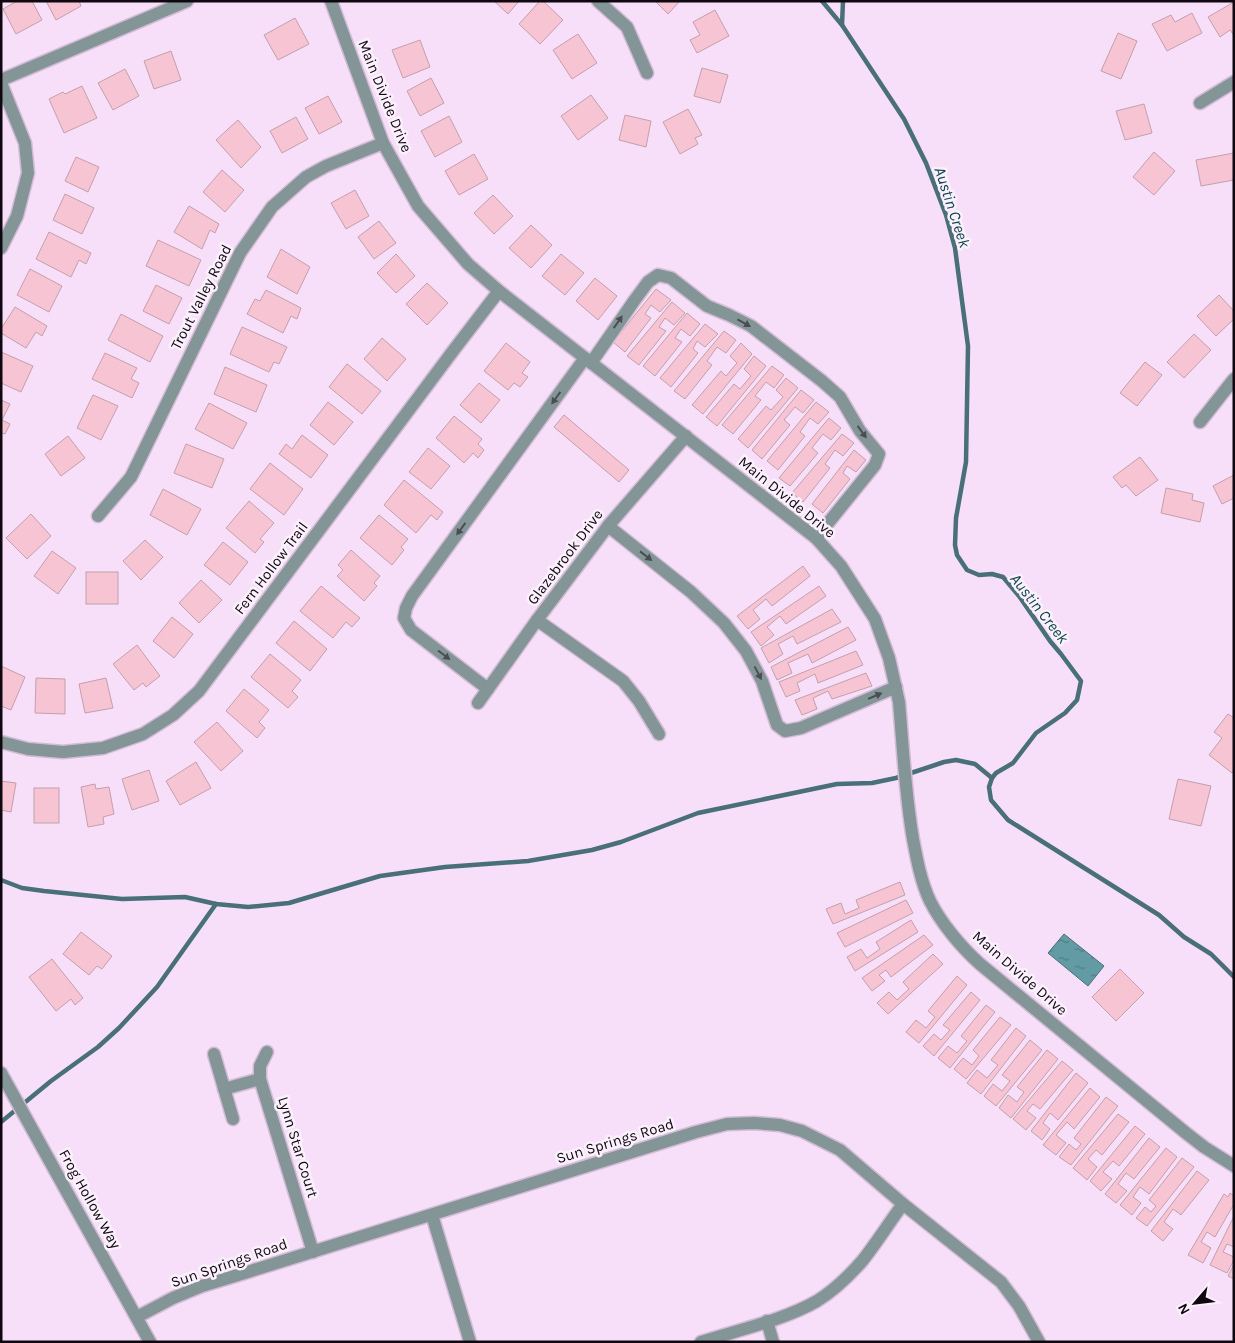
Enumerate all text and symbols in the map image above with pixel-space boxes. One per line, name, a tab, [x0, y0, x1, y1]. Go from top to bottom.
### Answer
street label: Main Divide Drive	[354, 37, 416, 155]
water label: Austin Creek	[931, 164, 975, 251]
street label: Trout Valley Road	[167, 241, 235, 353]
one-way arrow	[613, 315, 623, 329]
one-way arrow	[737, 319, 752, 327]
one-way arrow	[551, 391, 562, 404]
one-way arrow	[857, 425, 867, 439]
street label: Main Divide Drive	[735, 452, 839, 542]
street label: Glazebrook Drive	[523, 506, 607, 608]
street label: Fern Hollow Trail	[230, 518, 312, 618]
one-way arrow	[456, 522, 466, 536]
one-way arrow	[640, 551, 653, 562]
water label: Austin Creek	[1006, 569, 1073, 648]
one-way arrow	[437, 650, 450, 661]
one-way arrow	[753, 666, 762, 679]
one-way arrow	[868, 692, 882, 700]
street label: Main Divide Drive	[969, 927, 1071, 1019]
street label: Lynn Star Court	[274, 1094, 322, 1200]
street label: Sun Springs Road	[554, 1115, 676, 1167]
street label: Frog Hollow Way	[55, 1146, 125, 1252]
street label: Sun Springs Road	[168, 1235, 290, 1291]
north arrow	[1170, 1278, 1220, 1328]
text: N	[1174, 1300, 1194, 1317]

